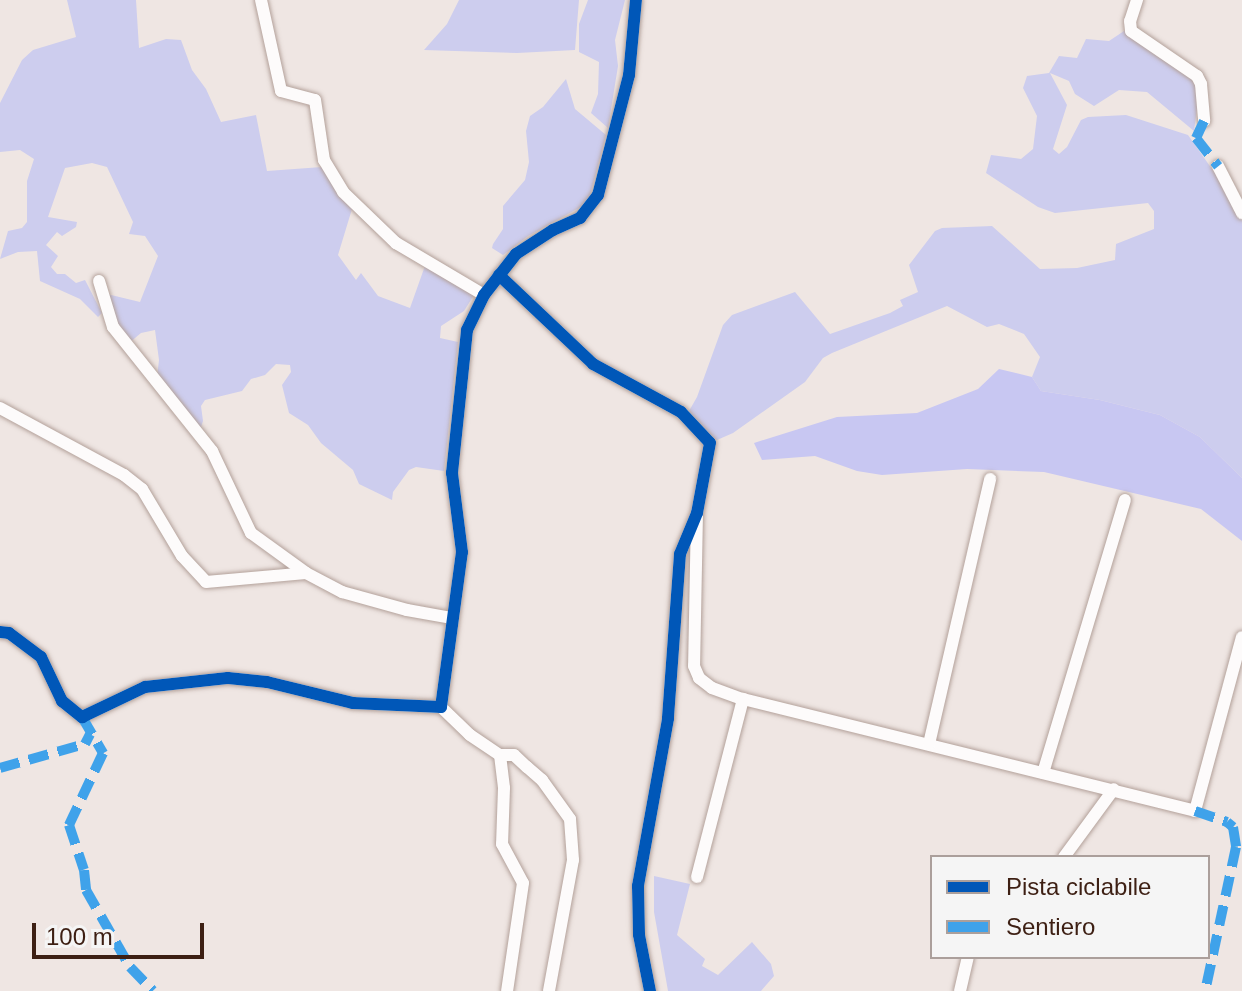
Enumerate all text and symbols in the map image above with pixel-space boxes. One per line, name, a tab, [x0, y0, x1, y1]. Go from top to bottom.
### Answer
legend	[930, 855, 1210, 959]
text: Pista ciclabile	[1006, 873, 1151, 900]
scale bar	[36, 907, 208, 957]
text: Sentiero	[1006, 913, 1095, 940]
text: 100 m	[46, 923, 113, 950]

